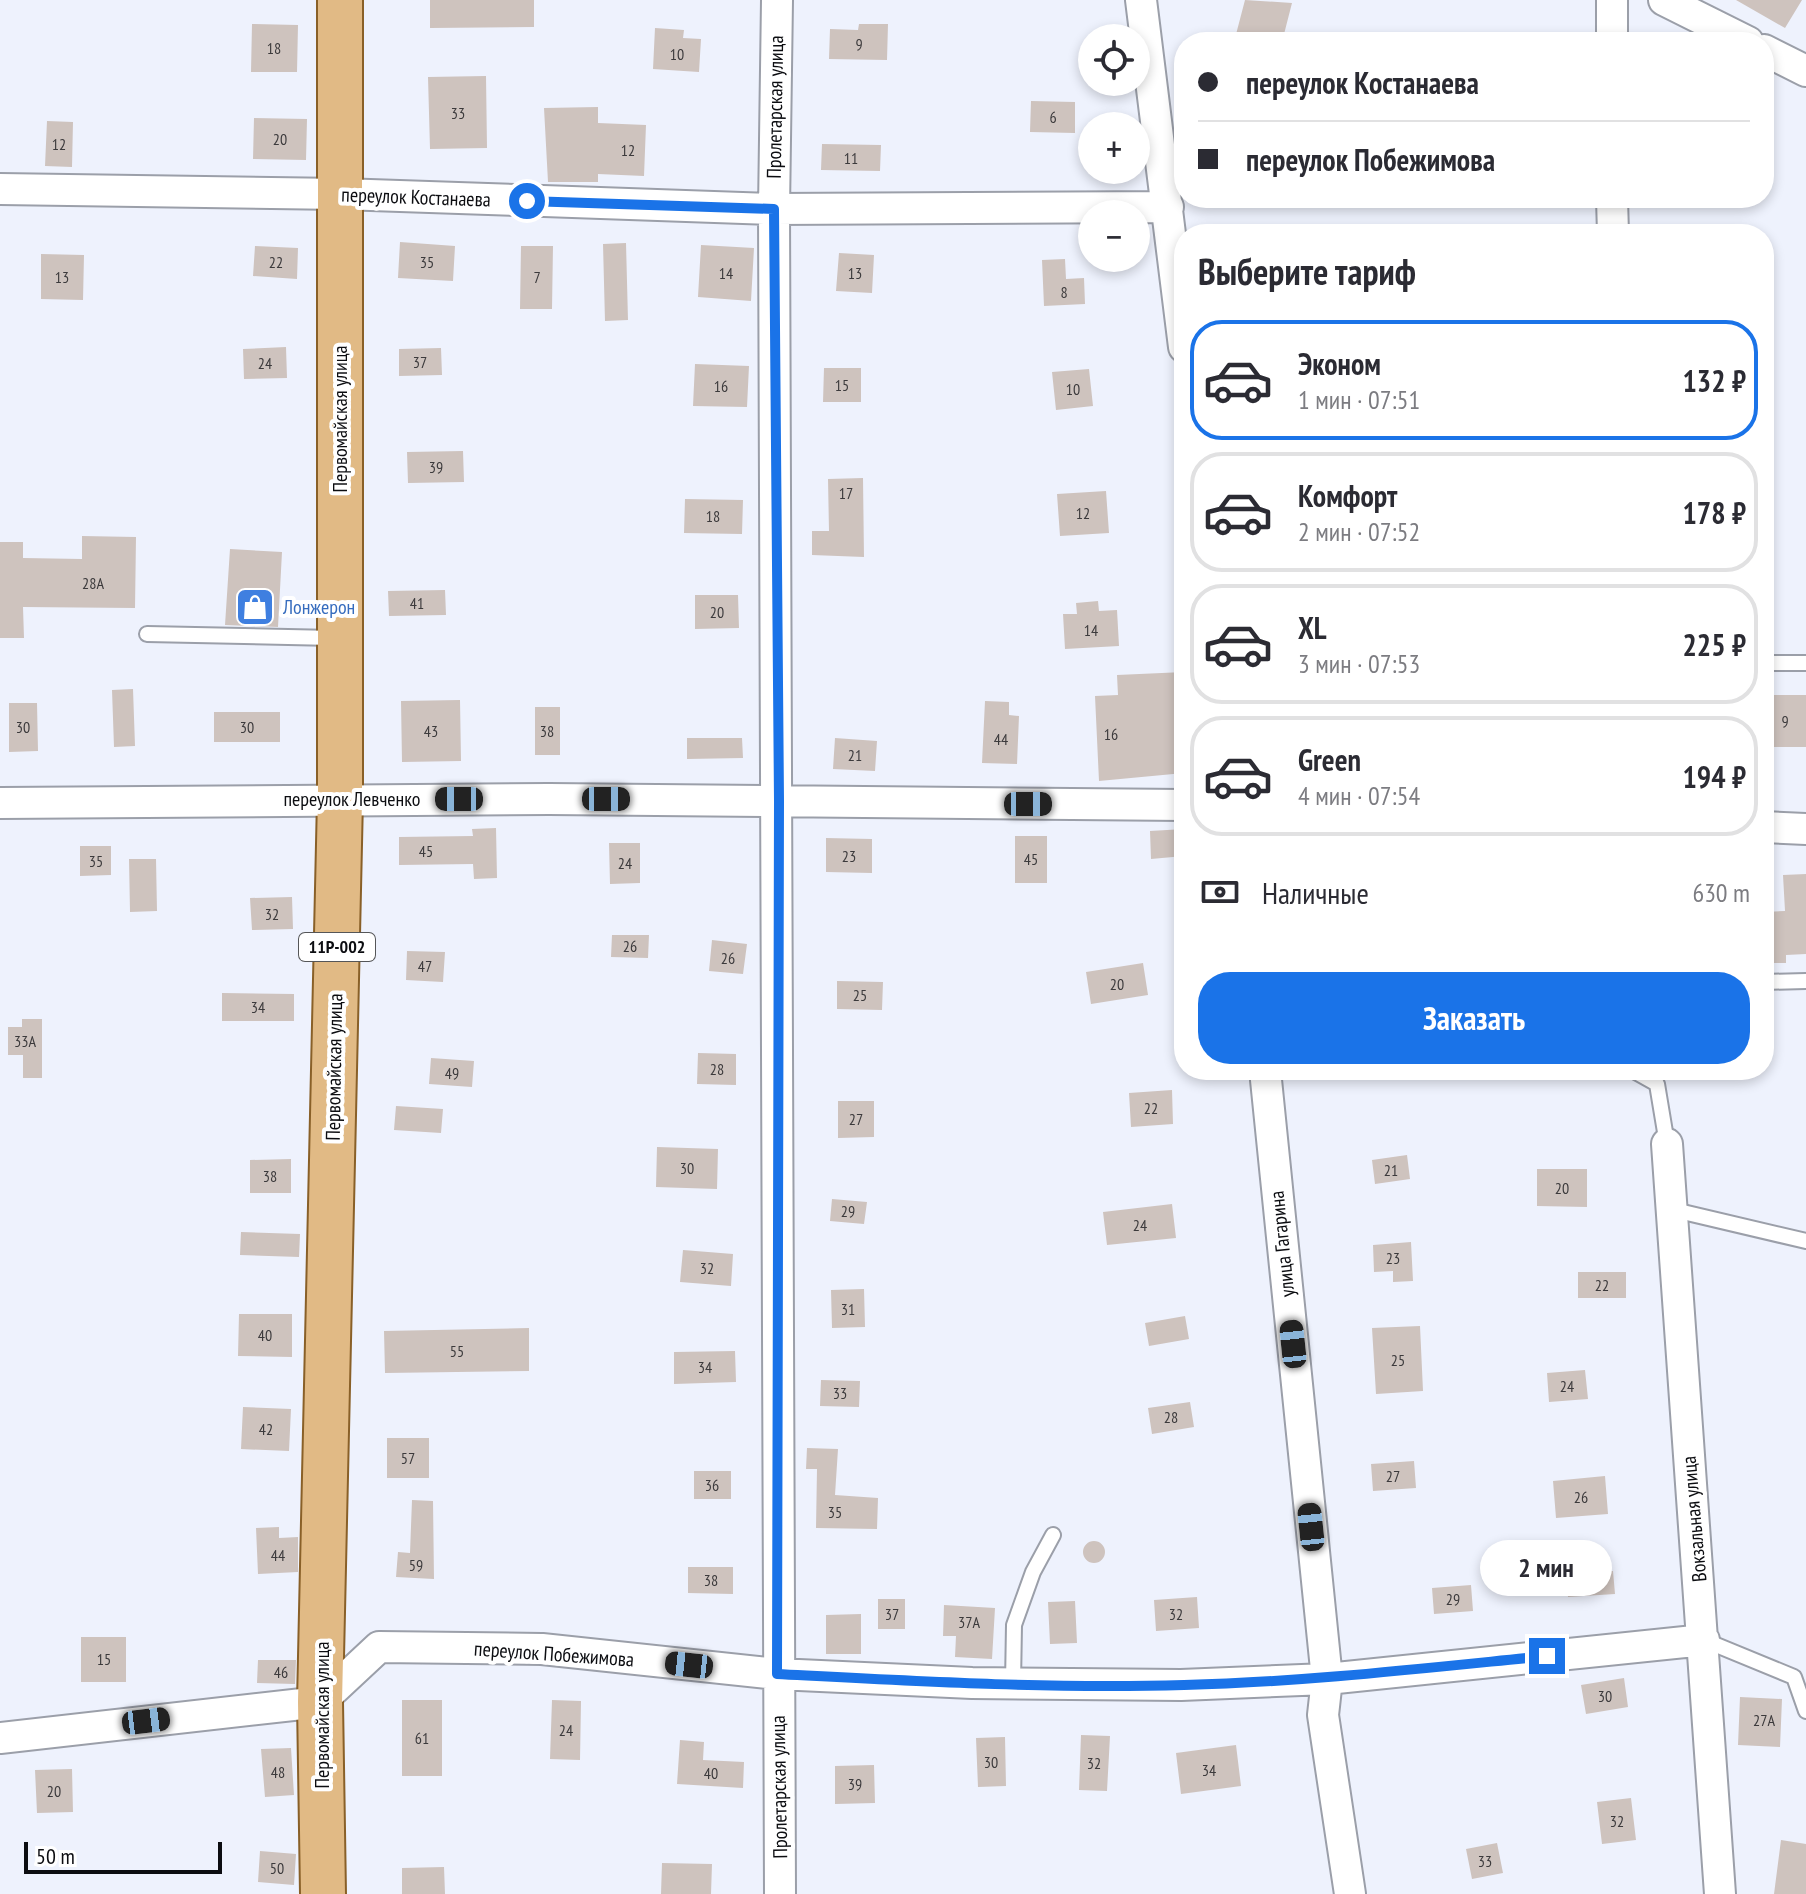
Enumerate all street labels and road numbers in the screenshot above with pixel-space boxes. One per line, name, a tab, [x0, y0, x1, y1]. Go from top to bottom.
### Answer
street label: Пролетарская улица	[761, 35, 789, 179]
street label: переулок Костанаева	[341, 181, 491, 213]
street label: Первомайская улица	[327, 345, 353, 493]
street label: переулок Левченко	[284, 786, 421, 812]
road number: 11Р-002	[299, 933, 375, 961]
street label: Первомайская улица	[320, 993, 348, 1141]
street label: улица Гагарина	[1263, 1190, 1301, 1298]
street label: Вокзальная улица	[1676, 1455, 1712, 1583]
street label: переулок Побежимова	[473, 1635, 635, 1673]
street label: Первомайская улица	[309, 1641, 335, 1789]
street label: Пролетарская улица	[765, 1715, 793, 1859]

